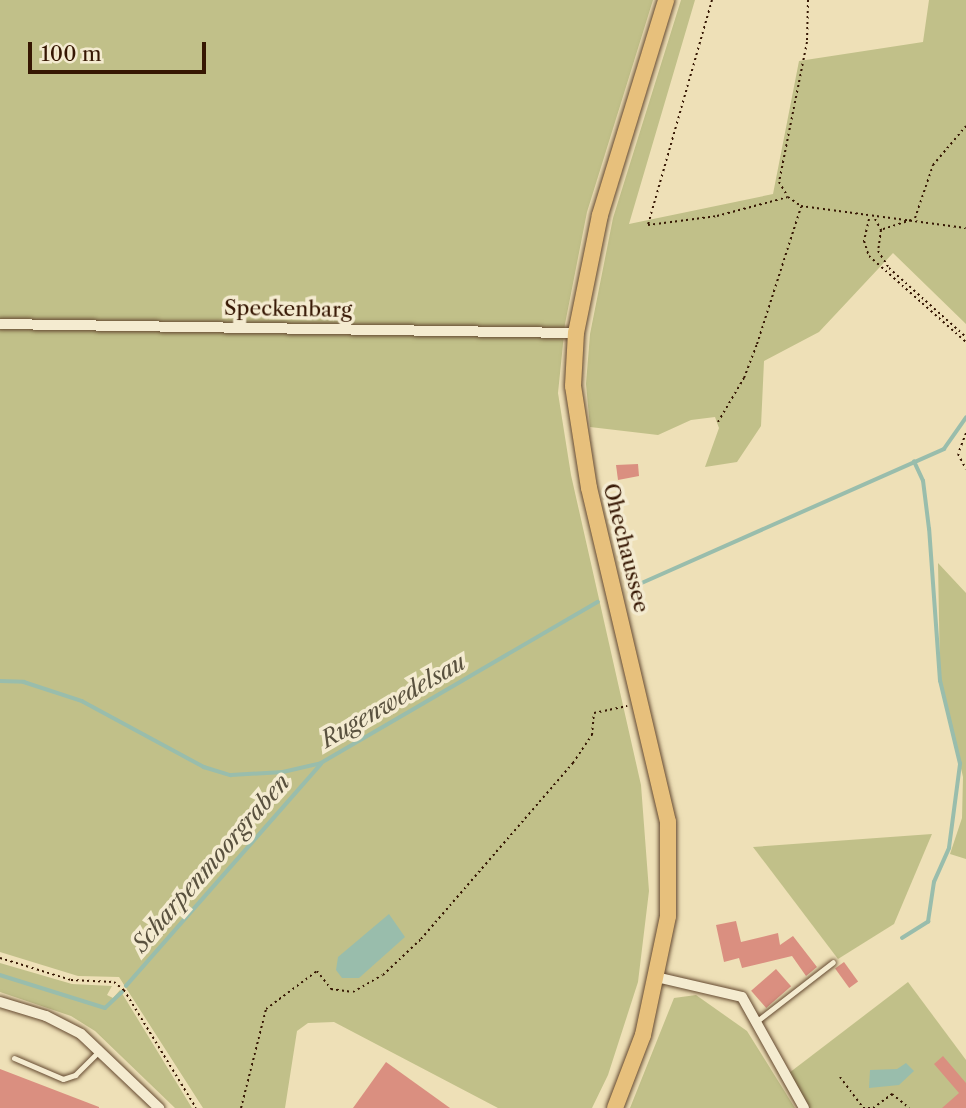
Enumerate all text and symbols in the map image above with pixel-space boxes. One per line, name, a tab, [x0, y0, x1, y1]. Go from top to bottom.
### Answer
scale bar	[32, 28, 210, 72]
text: 100 m	[41, 41, 102, 66]
street label: Speckenbarg	[224, 295, 352, 323]
street label: Ohechaussee	[598, 481, 654, 615]
water label: Rugenwedelsau	[316, 648, 470, 754]
water label: Scharpenmoorgraben	[126, 769, 296, 957]

